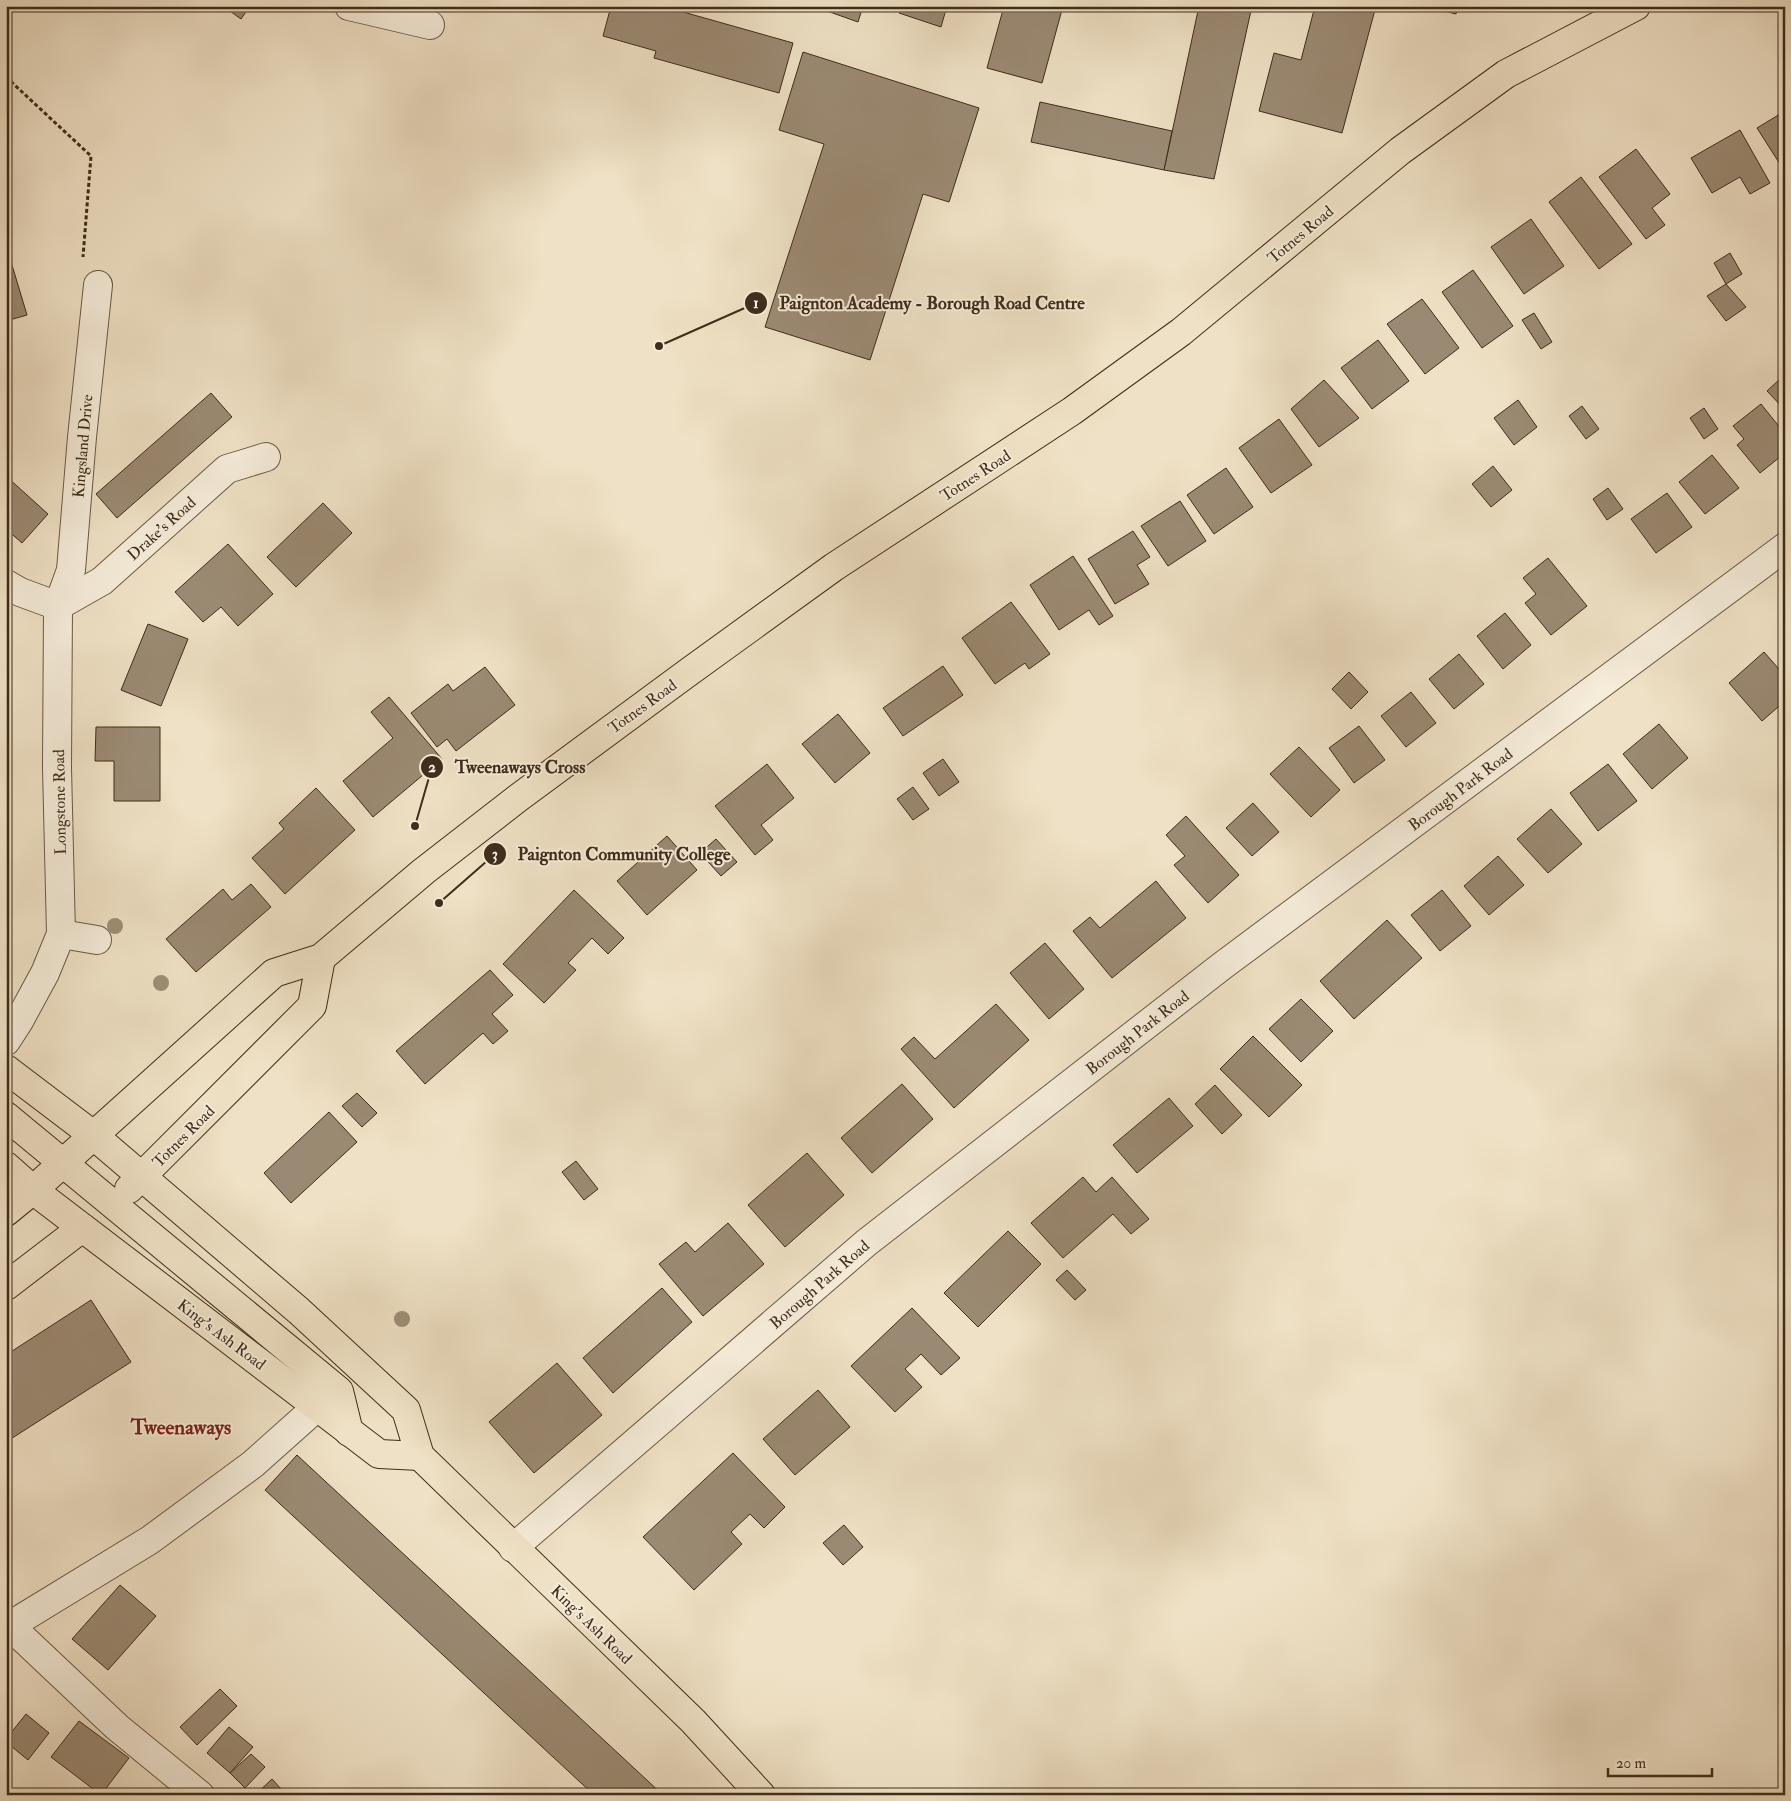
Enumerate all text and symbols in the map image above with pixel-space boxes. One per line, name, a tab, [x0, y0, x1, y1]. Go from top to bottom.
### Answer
street label: Totnes Road	[1264, 201, 1338, 268]
callout: Paignton Academy - Borough Road Centre	[744, 286, 1094, 319]
text: Paignton Academy - Borough Road Centre	[779, 292, 1085, 315]
text: 1	[753, 294, 759, 313]
street label: Kingsland Drive	[69, 393, 98, 499]
street label: Totnes Road	[937, 446, 1015, 506]
street label: Drake's Road	[123, 493, 200, 565]
street label: Totnes Road	[604, 675, 681, 738]
street label: Borough Park Road	[1404, 744, 1517, 836]
street label: Longstone Road	[49, 749, 71, 855]
callout: Tweenaways Cross	[420, 751, 596, 784]
text: Tweenaways Cross	[454, 756, 585, 779]
text: 2	[428, 758, 436, 777]
callout: Paignton Community College	[482, 838, 740, 871]
text: Paignton Community College	[517, 843, 731, 866]
text: 3	[492, 845, 498, 864]
street label: Borough Park Road	[1082, 986, 1193, 1079]
street label: Totnes Road	[148, 1101, 219, 1172]
street label: Borough Park Road	[766, 1236, 874, 1334]
street label: King's Ash Road	[173, 1295, 270, 1375]
district label: Tweenaways	[130, 1414, 231, 1441]
street label: King's Ash Road	[546, 1581, 636, 1669]
scale bar	[1608, 1746, 1712, 1778]
text: 20 m	[1616, 1754, 1646, 1773]

